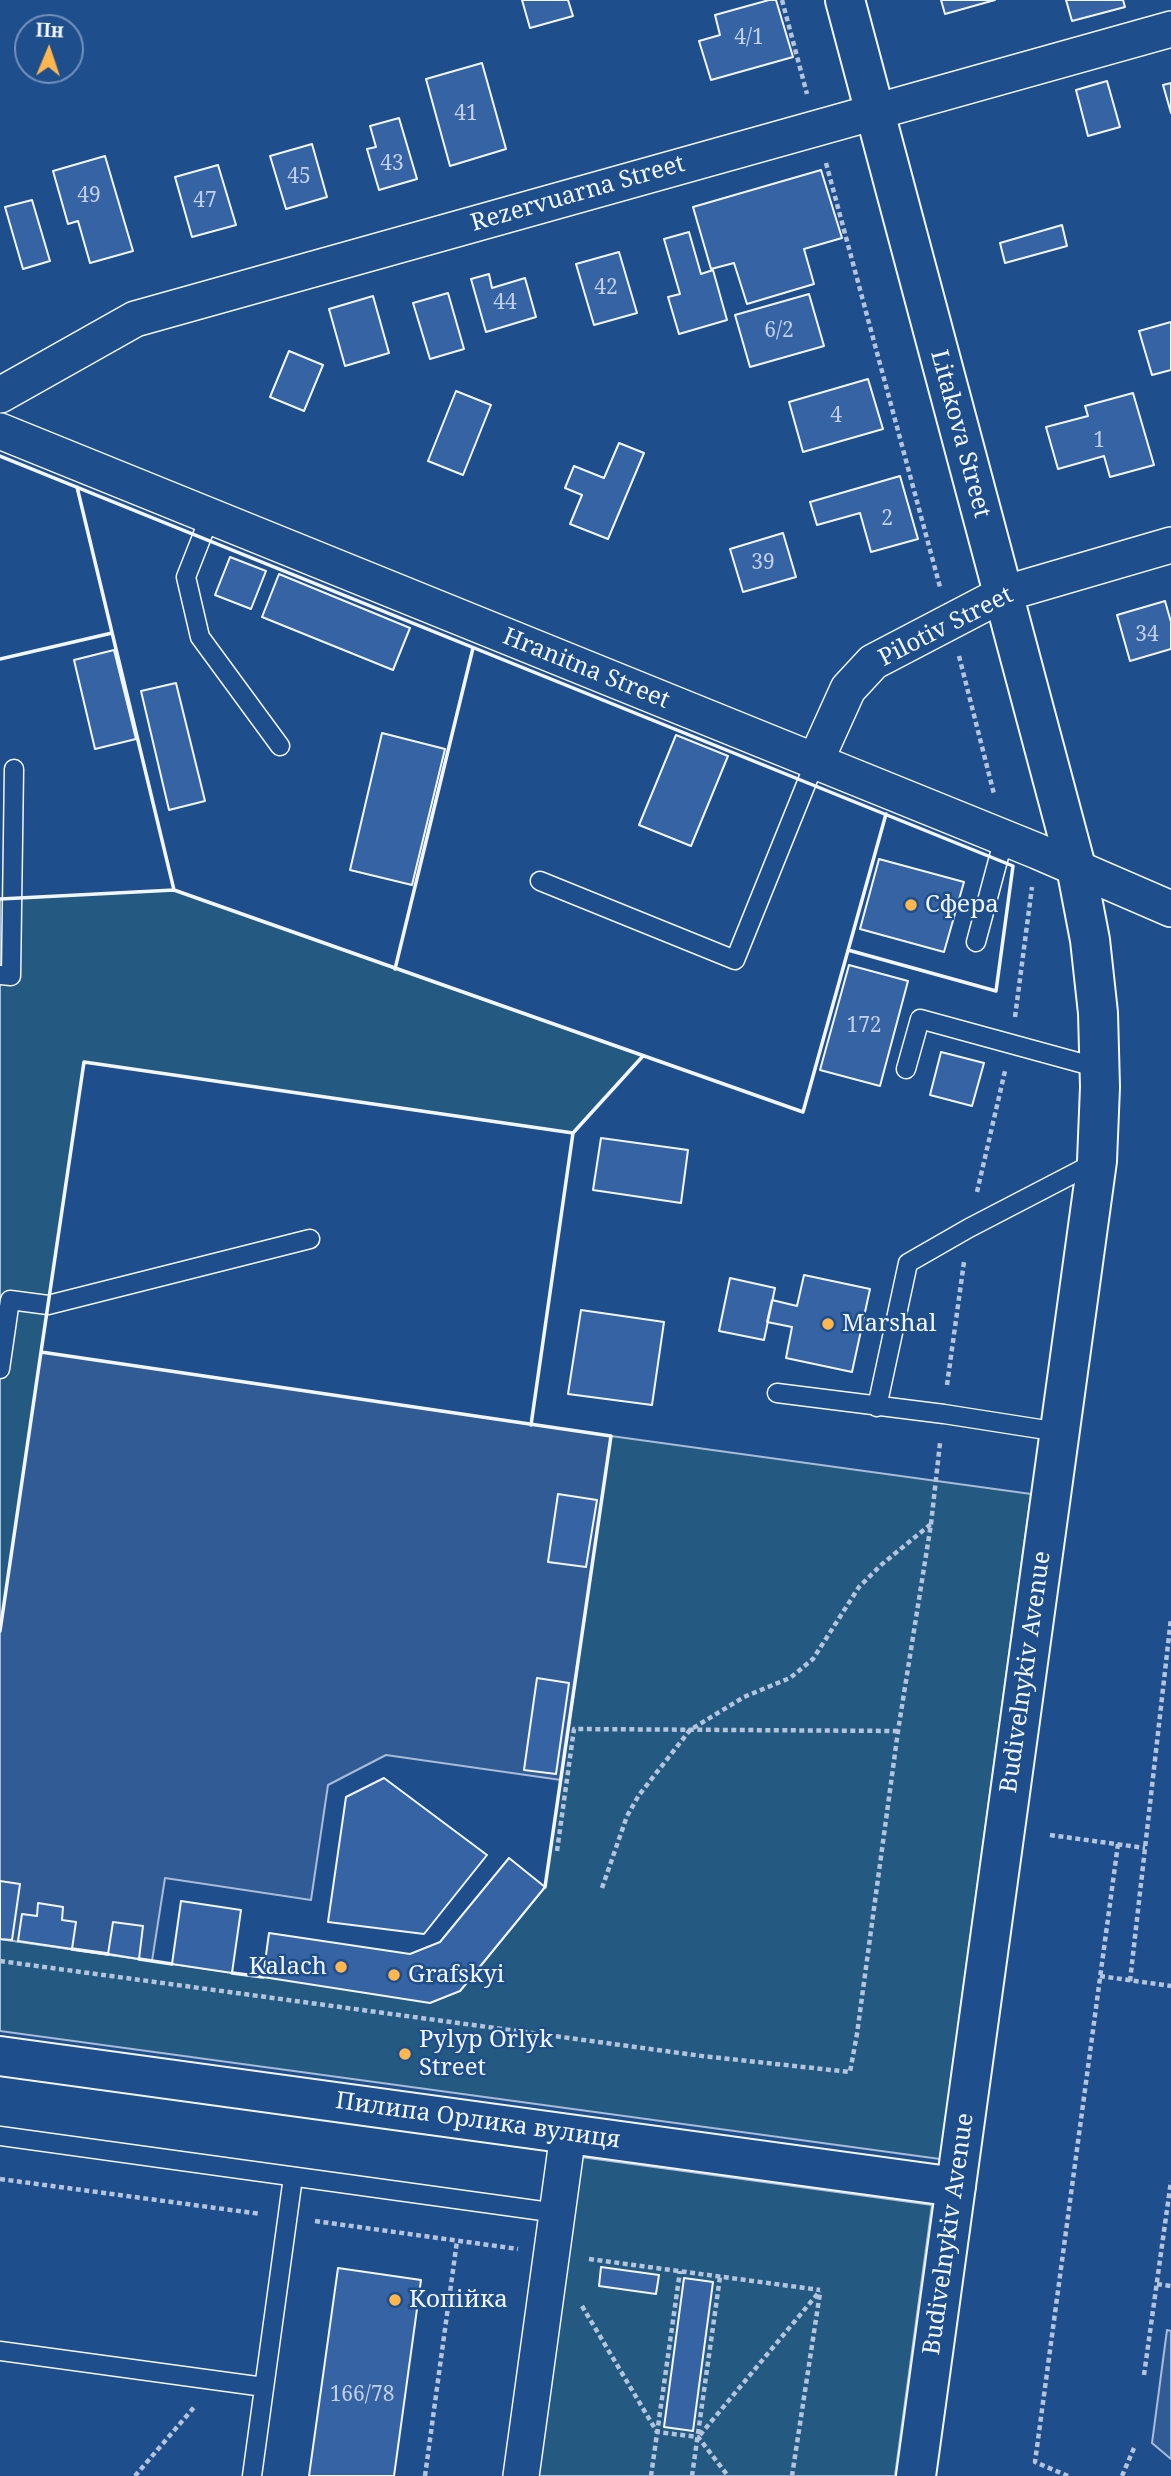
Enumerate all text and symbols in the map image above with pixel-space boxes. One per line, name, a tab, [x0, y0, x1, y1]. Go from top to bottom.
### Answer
north arrow	[14, 14, 84, 84]
text: Пн	[35, 17, 64, 43]
house number: 4/1	[734, 25, 764, 51]
house number: 41	[454, 101, 478, 127]
street label: Rezervuarna Street	[468, 150, 688, 238]
house number: 43	[380, 151, 404, 177]
house number: 45	[287, 164, 311, 190]
house number: 49	[77, 183, 101, 209]
house number: 47	[193, 188, 217, 214]
house number: 42	[594, 275, 618, 301]
house number: 44	[493, 290, 517, 316]
house number: 6/2	[764, 318, 794, 344]
street label: Litakova Street	[924, 347, 996, 521]
house number: 4	[830, 403, 842, 429]
house number: 1	[1093, 428, 1105, 454]
house number: 2	[881, 506, 893, 532]
house number: 39	[751, 550, 775, 576]
street label: Pilotiv Street	[874, 581, 1018, 673]
street label: Hranitna Street	[498, 622, 674, 716]
house number: 34	[1135, 622, 1159, 648]
place label: Сфера	[925, 891, 999, 919]
marker: Сфера	[903, 897, 919, 913]
house number: 172	[846, 1013, 882, 1039]
place label: Marshal	[842, 1310, 936, 1338]
marker: Marshal	[820, 1316, 836, 1332]
street label: Budivelnykiv Avenue	[995, 1549, 1057, 1795]
place label: Kalach	[249, 1953, 327, 1981]
marker: Kalach	[333, 1959, 349, 1975]
place label: Grafskyi	[408, 1961, 504, 1989]
marker: Grafskyi	[386, 1967, 402, 1983]
place label: Pylyp Orlyk Street	[419, 2026, 553, 2082]
marker: Pylyp Orlyk Street	[397, 2046, 413, 2062]
street label: Пилипа Орлика вулиця	[334, 2087, 622, 2155]
street label: Budivelnykiv Avenue	[918, 2111, 980, 2357]
place label: Копійка	[409, 2286, 508, 2314]
marker: Копійка	[387, 2292, 403, 2308]
house number: 166/78	[330, 2382, 394, 2408]

